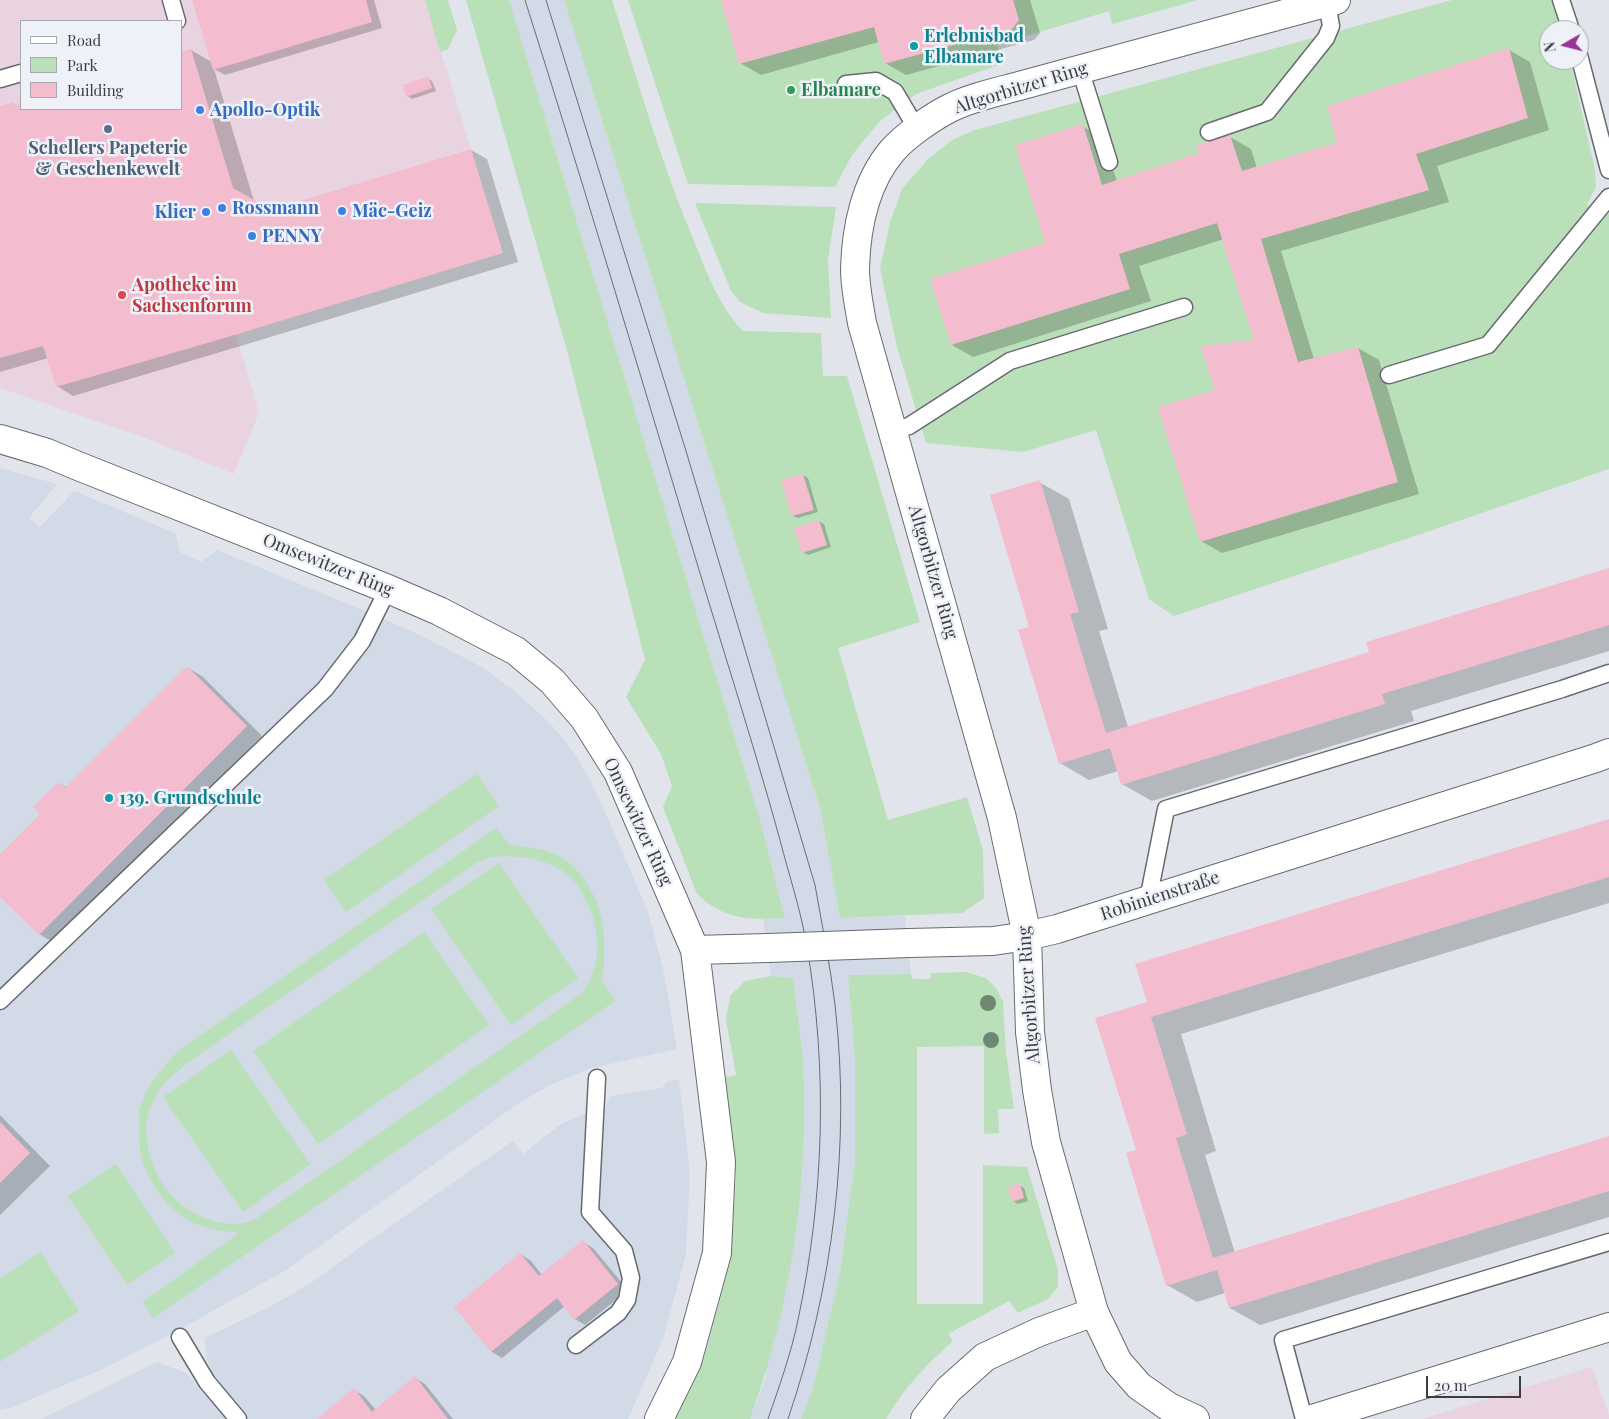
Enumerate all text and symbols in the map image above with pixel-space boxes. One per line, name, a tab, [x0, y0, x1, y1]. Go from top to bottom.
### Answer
legend	[20, 20, 182, 110]
north arrow	[1539, 20, 1589, 70]
place label: Erlebnisbad Elbamare	[924, 25, 1024, 68]
text: Road	[67, 30, 101, 50]
marker: Erlebnisbad Elbamare	[908, 40, 920, 52]
text: N	[1540, 41, 1560, 53]
text: Park	[67, 55, 98, 75]
street label: Altgorbitzer Ring	[952, 57, 1090, 119]
place label: Elbamare	[801, 79, 881, 101]
text: Building	[67, 80, 123, 100]
marker: Elbamare	[785, 84, 797, 96]
place label: Apollo-Optik	[210, 99, 320, 121]
marker: Apollo-Optik	[194, 104, 206, 116]
marker: Schellers Papeterie & Geschenkewelt	[102, 123, 114, 135]
place label: Schellers Papeterie & Geschenkewelt	[28, 137, 188, 180]
place label: Rossmann	[232, 197, 319, 219]
place label: Mäc-Geiz	[352, 200, 432, 222]
place label: Klier	[155, 201, 196, 223]
marker: Rossmann	[216, 202, 228, 214]
marker: Mäc-Geiz	[336, 205, 348, 217]
marker: Klier	[200, 206, 212, 218]
place label: PENNY	[262, 225, 322, 247]
marker: PENNY	[246, 230, 258, 242]
place label: Apotheke im Sachsenforum	[132, 274, 252, 316]
marker: Apotheke im Sachsenforum	[116, 289, 128, 301]
street label: Altgorbitzer Ring	[904, 503, 962, 641]
street label: Omsewitzer Ring	[259, 529, 397, 601]
street label: Omsewitzer Ring	[599, 754, 677, 890]
place label: 139. Grundschule	[119, 787, 262, 809]
marker: 139. Grundschule	[103, 792, 115, 804]
street label: Robinienstraße	[1098, 867, 1222, 925]
street label: Altgorbitzer Ring	[1013, 925, 1045, 1065]
scale bar	[1429, 1366, 1524, 1398]
text: 20 m	[1434, 1375, 1467, 1395]

